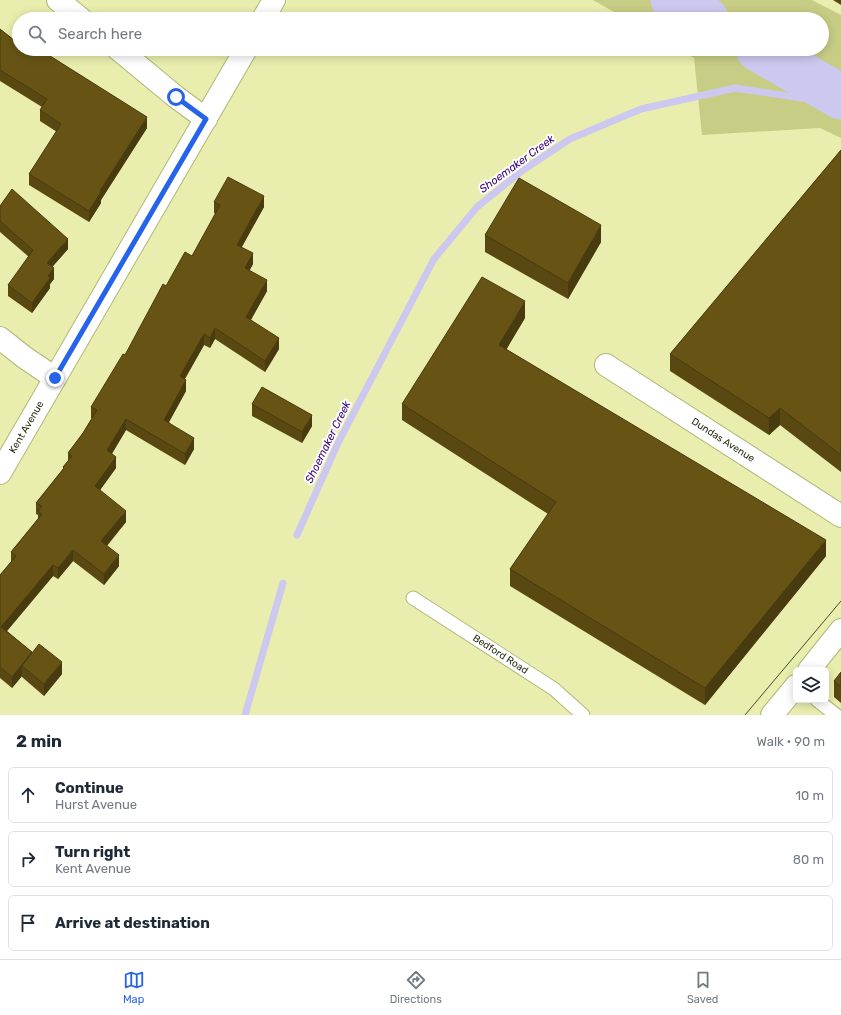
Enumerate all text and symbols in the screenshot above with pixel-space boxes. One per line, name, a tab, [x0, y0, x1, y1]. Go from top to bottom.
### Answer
search box	[12, 12, 829, 56]
icon: search	[26, 23, 48, 45]
text: Search here	[58, 25, 142, 43]
route start	[167, 88, 185, 106]
water label: Shoemaker Creek	[477, 132, 557, 196]
route end	[46, 369, 64, 387]
water label: Shoemaker Creek	[302, 398, 354, 485]
street label: Kent Avenue	[7, 399, 47, 455]
street label: Dundas Avenue	[689, 415, 757, 465]
street label: Bedford Road	[470, 632, 530, 677]
map controls	[793, 667, 829, 703]
button: layers	[793, 667, 829, 703]
text: 2 min	[16, 731, 62, 751]
text: Walk · 90 m	[757, 734, 825, 749]
text: Continue	[55, 779, 124, 797]
icon: ahead	[17, 784, 39, 806]
text: 10 m	[795, 788, 824, 803]
text: Hurst Avenue	[55, 797, 137, 812]
text: Turn right	[55, 843, 130, 861]
icon: right	[17, 848, 39, 870]
text: 80 m	[793, 852, 824, 867]
text: Kent Avenue	[55, 861, 131, 876]
icon: arrive	[17, 912, 39, 934]
text: Arrive at destination	[55, 914, 210, 932]
tab: Map	[123, 969, 145, 1006]
tab: Directions	[390, 969, 442, 1006]
tab: Saved	[687, 969, 718, 1006]

